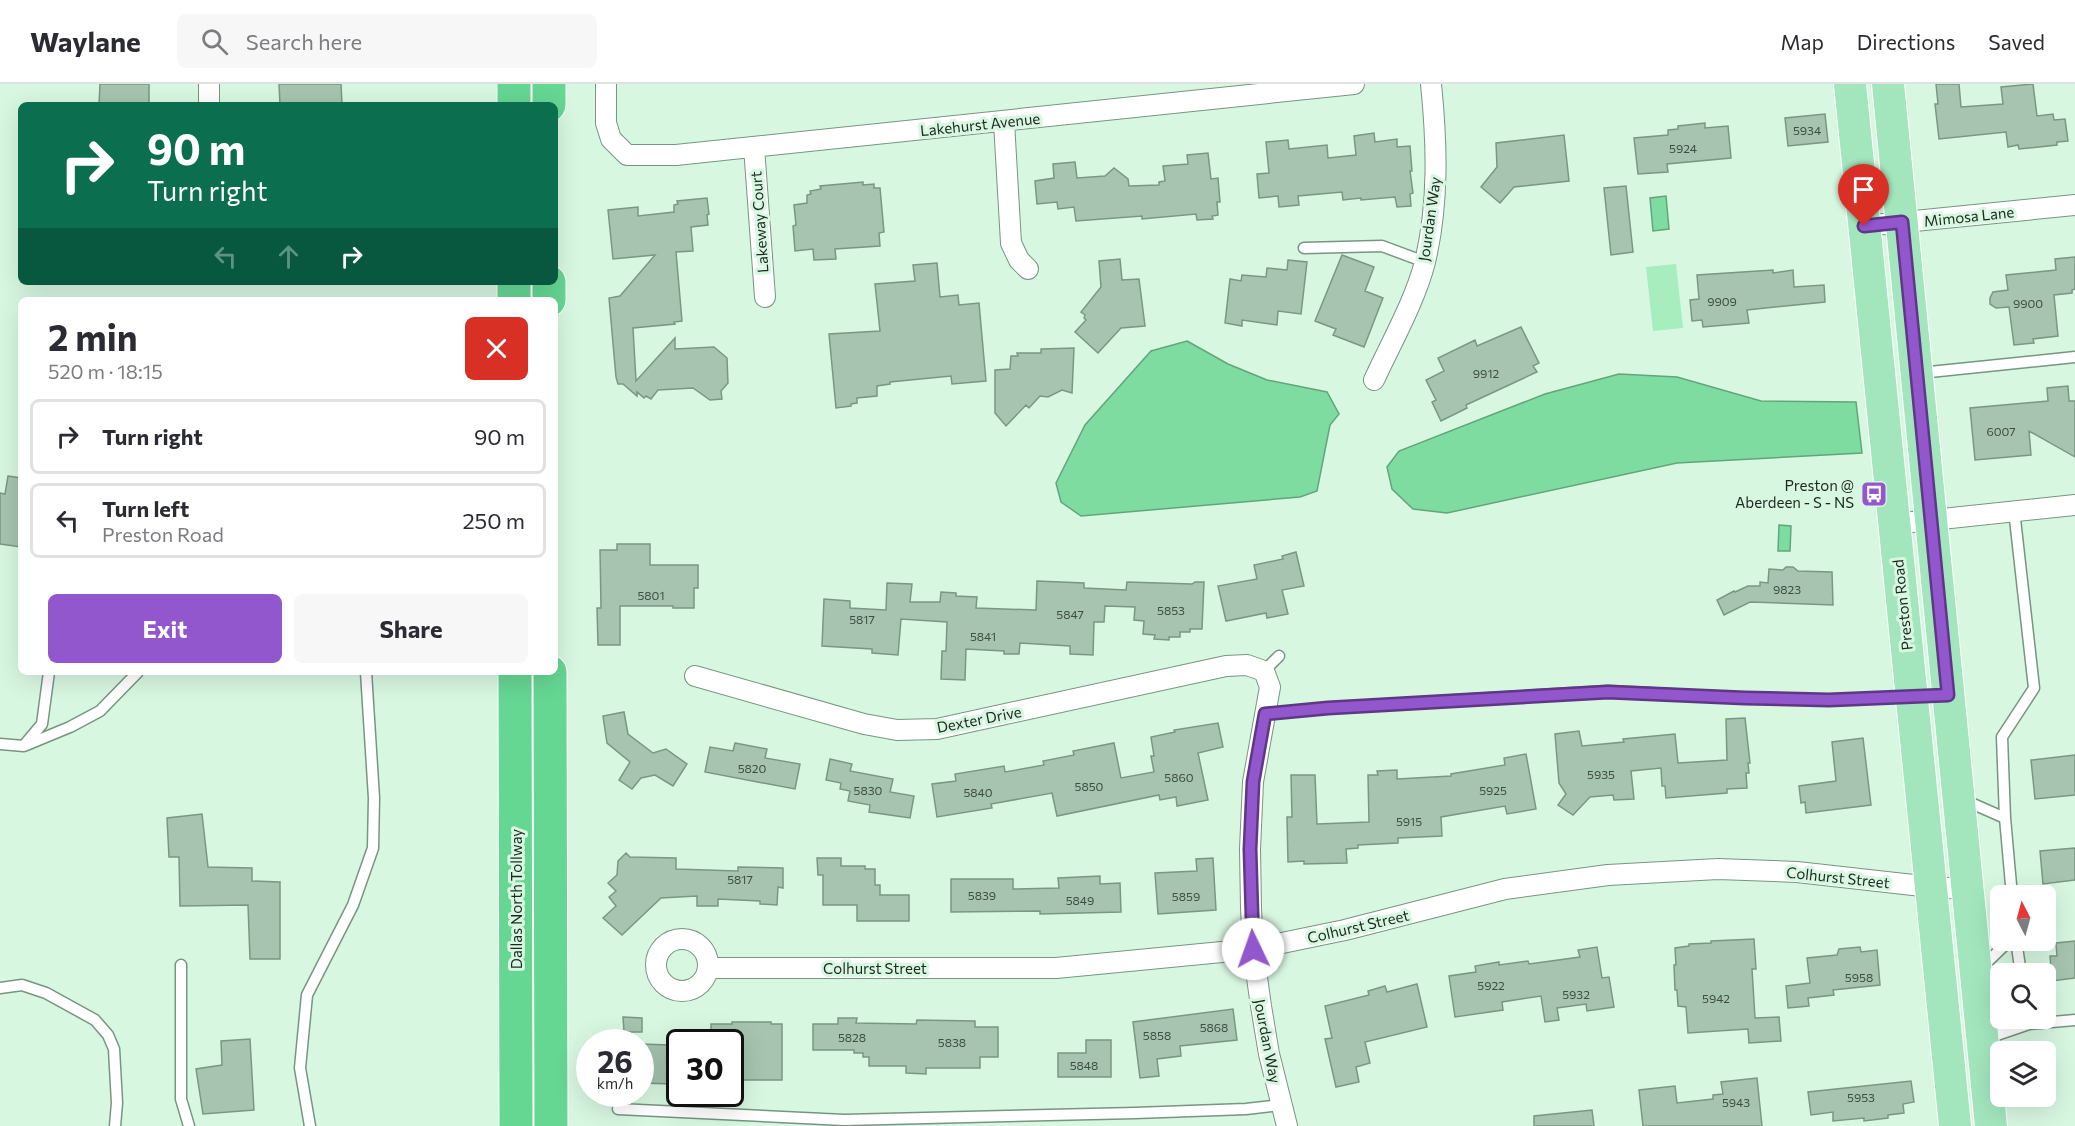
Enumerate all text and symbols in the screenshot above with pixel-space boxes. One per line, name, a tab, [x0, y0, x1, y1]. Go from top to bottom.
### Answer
search box	[177, 14, 597, 68]
text: Waylane	[30, 24, 141, 58]
icon: search	[198, 25, 231, 58]
text: Search here	[246, 28, 362, 55]
text: Map	[1781, 29, 1824, 54]
text: Directions	[1857, 29, 1955, 54]
text: Saved	[1988, 29, 2045, 54]
street label: Lakehurst Avenue	[919, 109, 1041, 139]
text: 90 m	[147, 122, 246, 174]
house number: 5934	[1793, 123, 1821, 137]
icon: right	[48, 126, 126, 204]
house number: 5924	[1669, 141, 1697, 155]
pin	[1838, 164, 1889, 226]
street label: Lakeway Court	[746, 171, 772, 273]
icon: arrive	[1847, 173, 1880, 206]
text: Turn right	[147, 174, 267, 207]
street label: Jourdan Way	[1414, 175, 1444, 263]
street label: Mimosa Lane	[1923, 202, 2015, 230]
icon: left	[209, 240, 242, 273]
icon: ahead	[272, 240, 305, 273]
icon: right	[335, 240, 368, 273]
house number: 9909	[1707, 294, 1737, 308]
house number: 9900	[2013, 296, 2043, 310]
text: 2 min	[48, 314, 138, 358]
button: close	[465, 317, 528, 380]
text: 520 m · 18:15	[48, 359, 163, 383]
house number: 9912	[1473, 366, 1500, 380]
icon: right	[51, 420, 84, 453]
text: Turn right	[102, 423, 203, 450]
text: 90 m	[474, 423, 525, 450]
house number: 6007	[1986, 424, 2016, 438]
place label: Preston @ Aberdeen - S - NS	[1735, 476, 1854, 511]
bus stop icon: Preston @ Aberdeen - S - NS	[1859, 479, 1889, 509]
text: Turn left	[102, 495, 189, 522]
icon: left	[51, 504, 84, 537]
text: 250 m	[462, 507, 525, 534]
text: Preston Road	[102, 522, 224, 546]
street label: Preston Road	[1888, 559, 1916, 651]
house number: 9823	[1773, 582, 1801, 596]
house number: 5801	[637, 588, 665, 602]
button: Exit	[48, 594, 282, 663]
button: Share	[294, 594, 528, 663]
house number: 5853	[1157, 603, 1185, 617]
house number: 5847	[1056, 607, 1084, 621]
house number: 5817	[849, 612, 875, 626]
house number: 5841	[970, 629, 996, 643]
street label: Dexter Drive	[935, 702, 1023, 736]
house number: 5820	[738, 761, 766, 775]
house number: 5935	[1587, 767, 1615, 781]
house number: 5860	[1164, 770, 1194, 784]
house number: 5850	[1075, 779, 1104, 793]
house number: 5830	[854, 783, 883, 797]
house number: 5925	[1479, 783, 1507, 797]
house number: 5840	[963, 785, 993, 799]
house number: 5915	[1396, 814, 1422, 828]
street label: Dallas North Tollway	[507, 829, 525, 969]
street label: Colhurst Street	[1785, 863, 1891, 891]
house number: 5817	[727, 872, 753, 886]
north arrow	[1990, 885, 2056, 951]
map controls	[1990, 885, 2056, 1107]
house number: 5839	[968, 888, 996, 902]
house number: 5859	[1172, 889, 1200, 903]
house number: 5849	[1066, 893, 1094, 907]
street label: Colhurst Street	[1305, 906, 1411, 946]
position arrow	[1221, 917, 1285, 981]
street label: Colhurst Street	[823, 959, 927, 977]
button: search	[1990, 963, 2056, 1029]
house number: 5958	[1845, 970, 1873, 984]
house number: 5922	[1477, 978, 1505, 992]
house number: 5932	[1562, 987, 1590, 1001]
house number: 5942	[1702, 991, 1730, 1005]
street label: Jourdan Way	[1251, 997, 1285, 1085]
house number: 5868	[1200, 1020, 1228, 1034]
house number: 5858	[1143, 1028, 1171, 1042]
speed limit sign: 30	[666, 1029, 744, 1107]
house number: 5828	[838, 1030, 866, 1044]
house number: 5838	[938, 1035, 966, 1049]
button: layers	[1990, 1041, 2056, 1107]
text: 26	[597, 1042, 633, 1079]
house number: 5848	[1070, 1058, 1098, 1072]
text: km/h	[597, 1074, 633, 1092]
house number: 5953	[1847, 1090, 1875, 1104]
house number: 5943	[1722, 1095, 1750, 1109]

